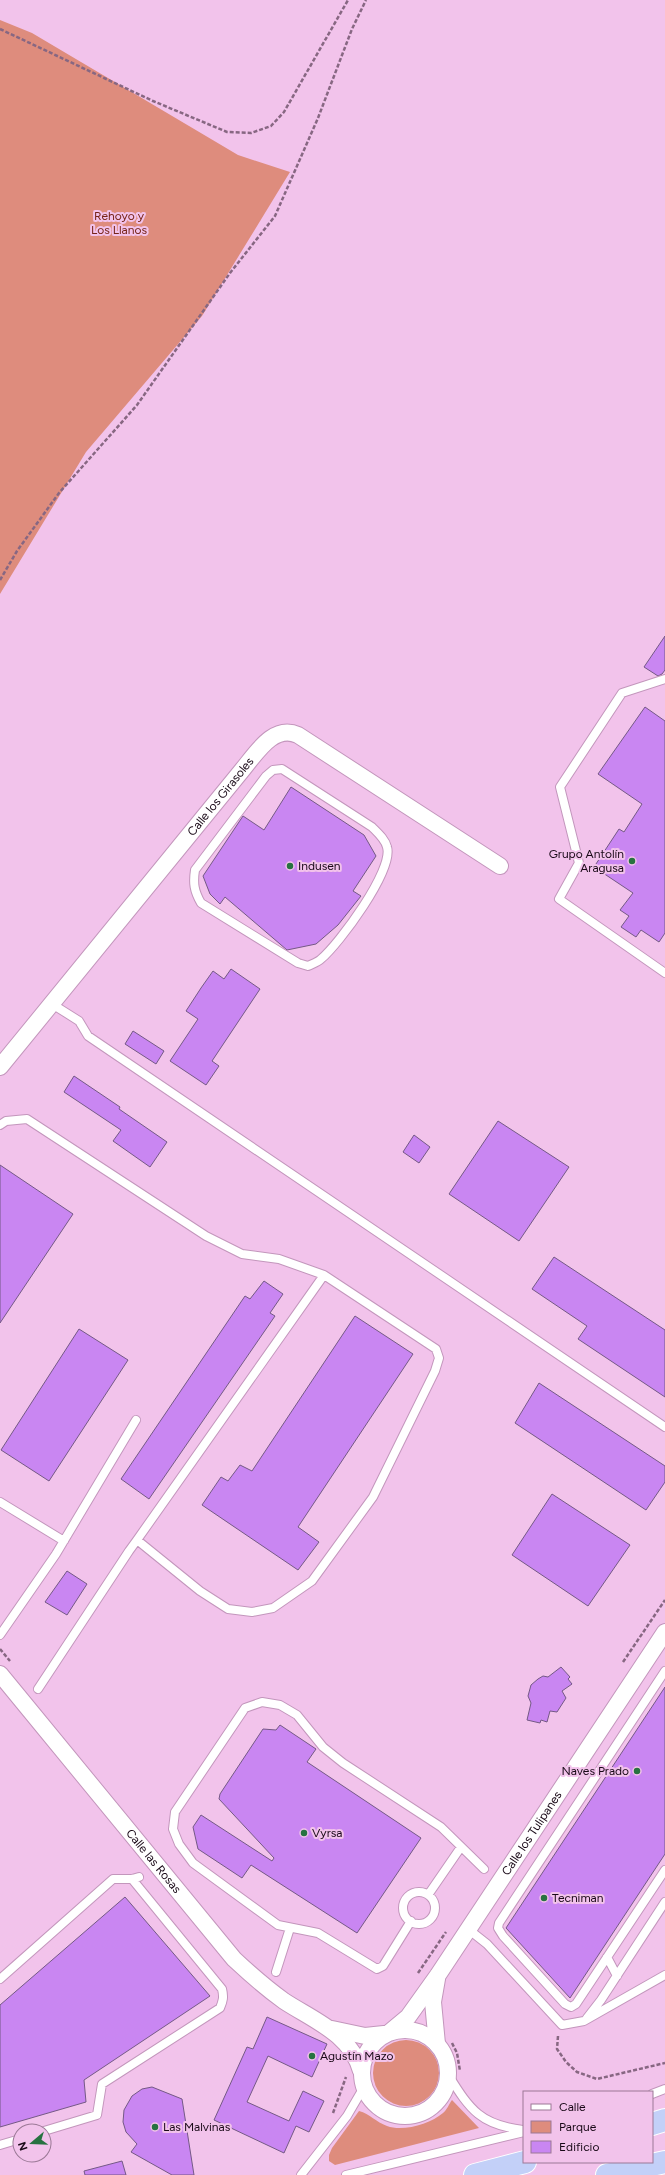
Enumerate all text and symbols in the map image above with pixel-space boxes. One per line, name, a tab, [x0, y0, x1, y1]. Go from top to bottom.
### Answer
park label: Rehoyo y Los Llanos	[91, 209, 147, 237]
street label: Calle los Girasoles	[184, 754, 257, 839]
place label: Grupo Antolín Aragusa	[549, 847, 624, 875]
marker: Grupo Antolín Aragusa	[627, 856, 637, 866]
place label: Indusen	[298, 859, 341, 873]
marker: Indusen	[285, 861, 295, 871]
place label: Naves Prado	[561, 1764, 629, 1778]
marker: Naves Prado	[632, 1766, 642, 1776]
street label: Calle los Tulipanes	[499, 1788, 565, 1878]
street label: Calle las Rosas	[123, 1826, 184, 1896]
place label: Vyrsa	[312, 1826, 342, 1840]
marker: Vyrsa	[299, 1828, 309, 1838]
place label: Tecniman	[552, 1891, 604, 1905]
marker: Tecniman	[539, 1893, 549, 1903]
place label: Agustín Mazo	[320, 2049, 394, 2063]
marker: Agustín Mazo	[307, 2051, 317, 2061]
legend	[523, 2091, 653, 2163]
text: Calle	[559, 2100, 586, 2114]
place label: Las Malvinas	[163, 2120, 231, 2134]
text: Parque	[559, 2120, 597, 2134]
marker: Las Malvinas	[150, 2122, 160, 2132]
north arrow	[12, 2123, 52, 2163]
text: N	[15, 2140, 31, 2152]
text: Edificio	[559, 2140, 599, 2154]

